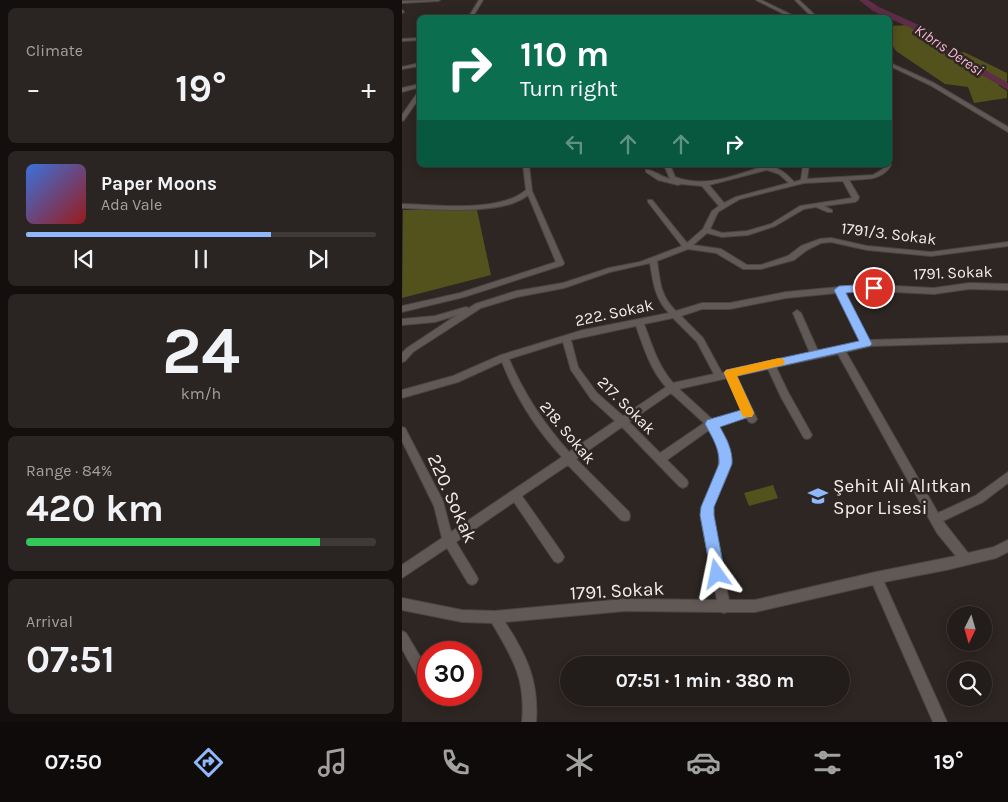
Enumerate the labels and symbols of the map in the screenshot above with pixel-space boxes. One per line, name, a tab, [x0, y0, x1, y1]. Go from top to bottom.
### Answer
water label: Kıbrıs Deresi	[911, 21, 987, 79]
street label: 1791/3. Sokak	[840, 218, 938, 249]
street label: 1791. Sokak	[913, 262, 993, 283]
pin	[853, 267, 895, 309]
street label: 222. Sokak	[573, 295, 655, 330]
street label: 217. Sokak	[594, 372, 660, 438]
street label: 218. Sokak	[536, 397, 599, 468]
street label: 220. Sokak	[423, 451, 482, 547]
place label: Şehit Ali Alıtkan Spor Lisesi	[833, 475, 971, 519]
school or university icon: Şehit Ali Alıtkan Spor Lisesi	[807, 485, 829, 507]
position arrow	[690, 547, 742, 599]
street label: 1791. Sokak	[569, 578, 665, 604]
north arrow	[947, 606, 992, 651]
speed limit sign: 30	[417, 641, 482, 706]

